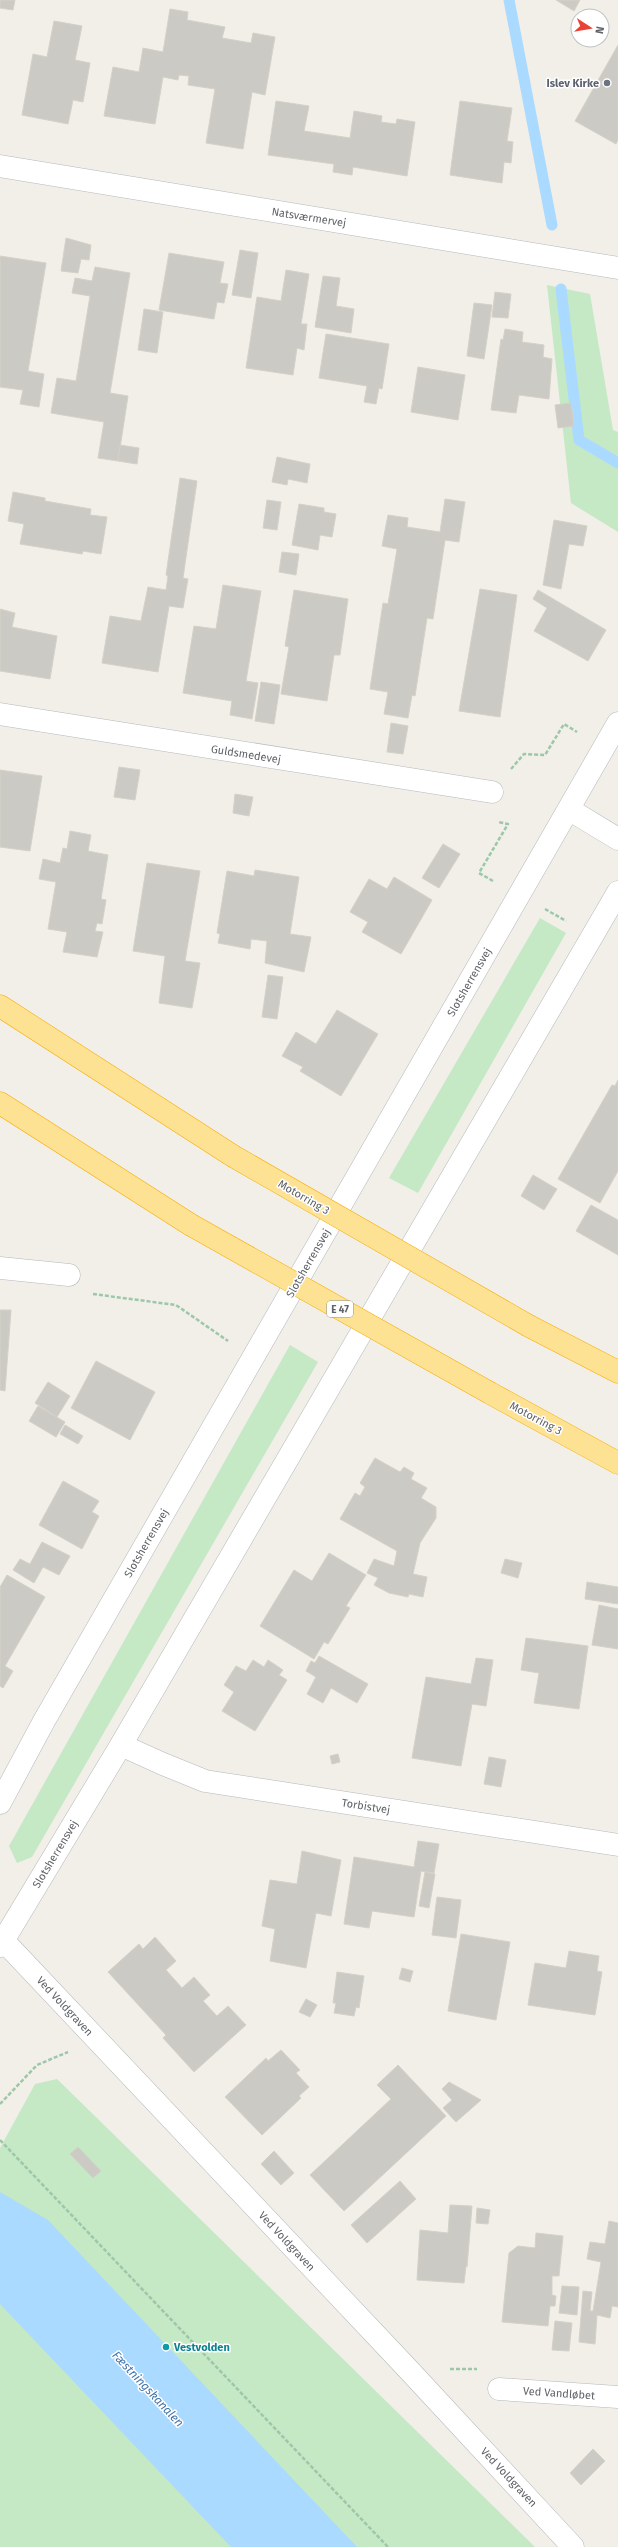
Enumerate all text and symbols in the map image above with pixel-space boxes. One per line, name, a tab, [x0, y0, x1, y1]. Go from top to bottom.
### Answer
north arrow	[570, 8, 610, 48]
text: N	[592, 25, 606, 35]
place label: Islev Kirke	[547, 77, 599, 90]
marker: Islev Kirke	[602, 78, 612, 88]
street label: Natsværmervej	[271, 205, 347, 230]
street label: Guldsmedevej	[210, 743, 282, 766]
street label: Slotsherrensvej	[445, 946, 494, 1019]
street label: Motorring 3	[276, 1177, 332, 1217]
street label: Slotsherrensvej	[284, 1227, 333, 1300]
road number: E 47	[327, 1301, 353, 1317]
street label: Motorring 3	[507, 1399, 564, 1438]
street label: Slotsherrensvej	[122, 1507, 171, 1580]
street label: Torbistvej	[341, 1796, 391, 1817]
street label: Slotsherrensvej	[30, 1818, 81, 1891]
street label: Ved Voldgraven	[34, 1974, 95, 2039]
street label: Ved Voldgraven	[256, 2209, 317, 2274]
place label: Vestvolden	[173, 2341, 230, 2354]
marker: Vestvolden	[161, 2342, 171, 2352]
water label: Fæstningskanalen	[109, 2348, 187, 2430]
street label: Ved Vandløbet	[523, 2384, 595, 2402]
street label: Ved Voldgraven	[478, 2445, 539, 2510]

